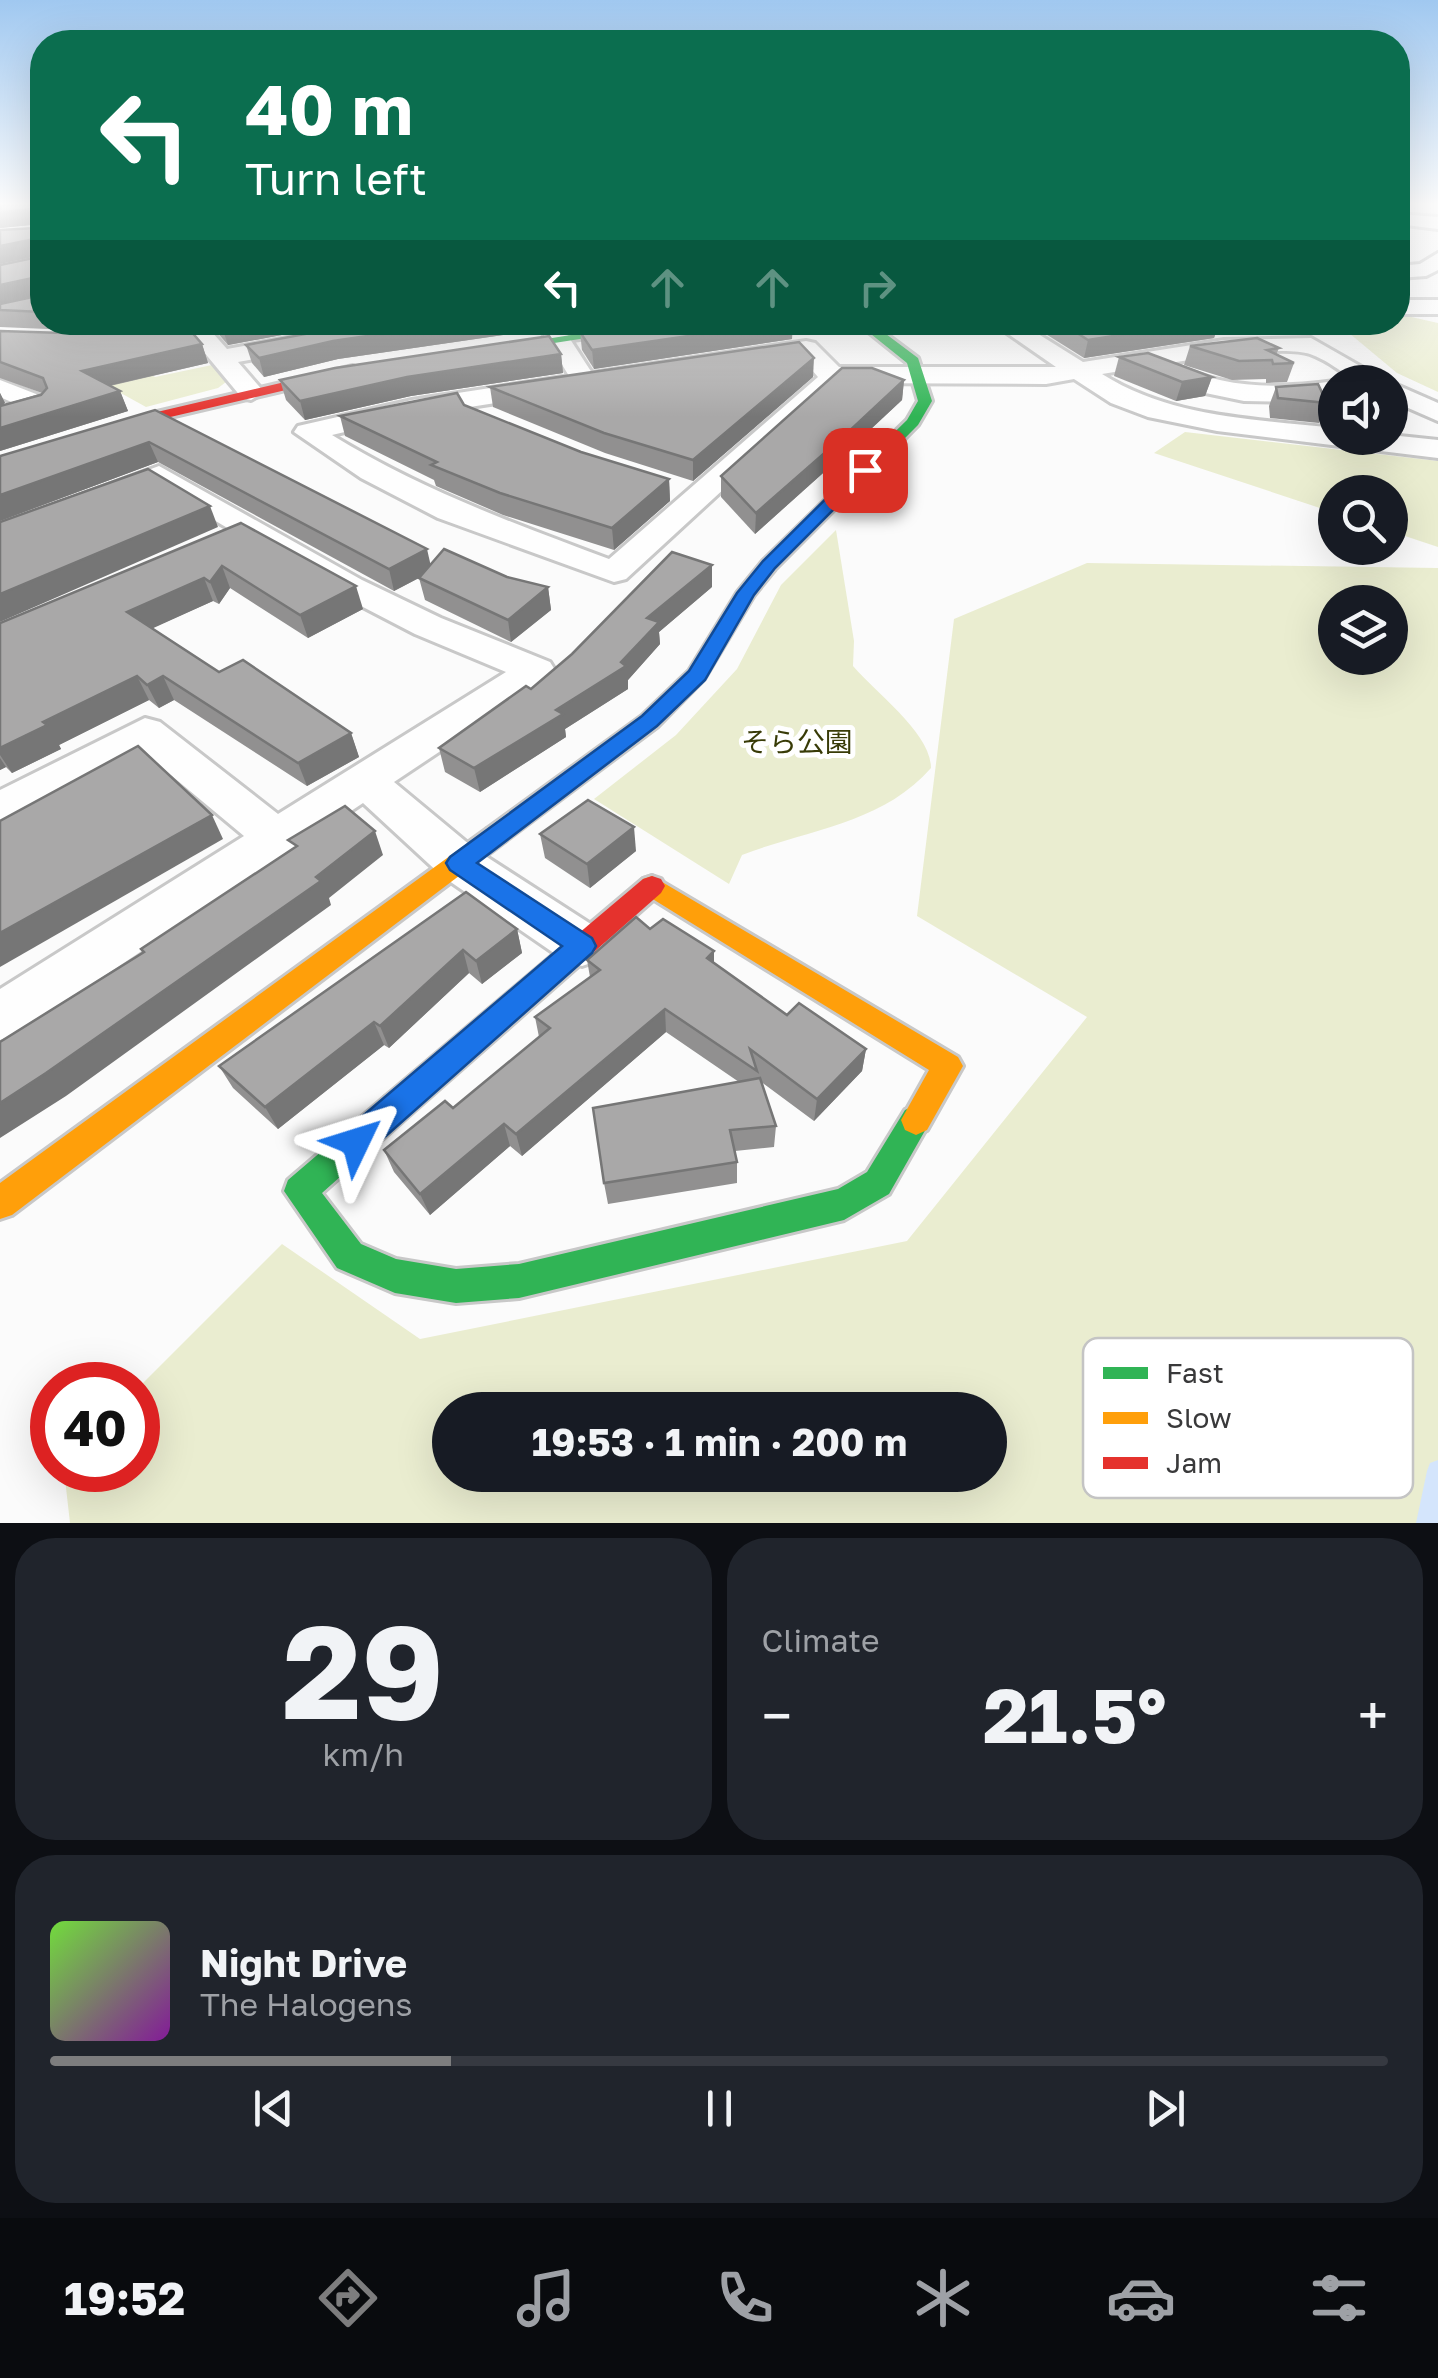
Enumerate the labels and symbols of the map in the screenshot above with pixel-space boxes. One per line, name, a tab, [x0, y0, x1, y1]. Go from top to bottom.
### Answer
pin	[823, 428, 908, 513]
park label: そら公園	[741, 725, 853, 758]
position arrow	[304, 1090, 408, 1194]
legend	[1083, 1338, 1413, 1498]
text: Fast	[1166, 1356, 1224, 1389]
speed limit sign: 40	[30, 1362, 160, 1492]
text: Slow	[1166, 1401, 1232, 1434]
text: Jam	[1166, 1446, 1222, 1479]

